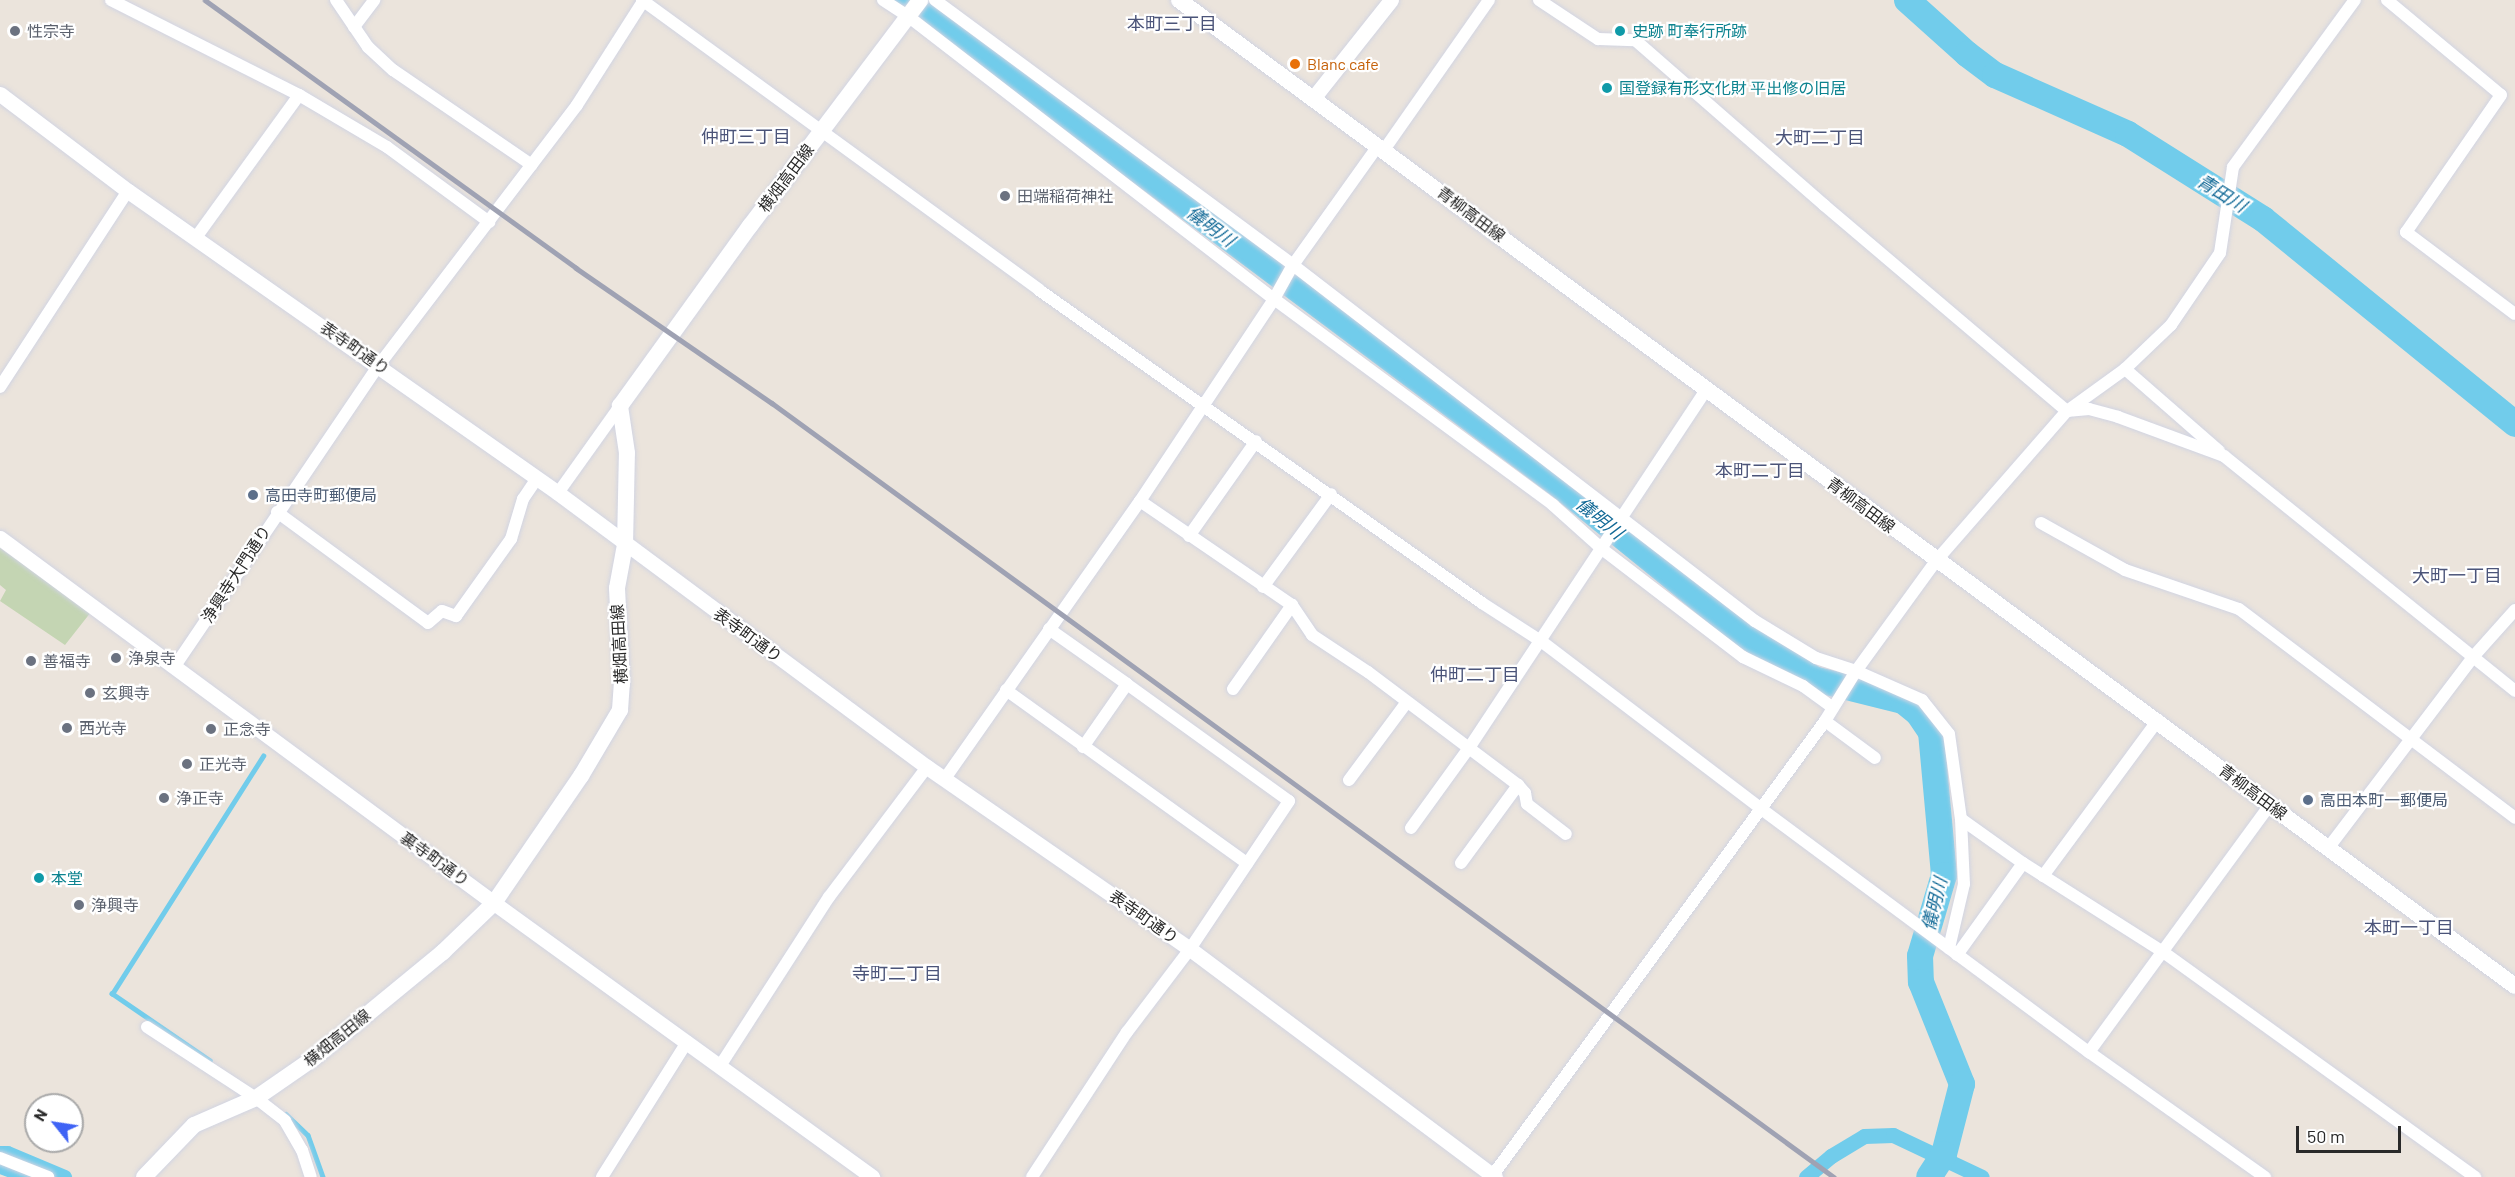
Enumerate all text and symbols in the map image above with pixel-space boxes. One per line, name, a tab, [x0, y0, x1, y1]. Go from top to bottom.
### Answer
district label: 本町三丁目	[1127, 12, 1217, 34]
place label: 性宗寺	[27, 21, 75, 41]
place label: 史跡 町奉行所跡	[1632, 21, 1747, 41]
marker: 性宗寺	[8, 24, 22, 38]
marker: 史跡 町奉行所跡	[1613, 24, 1627, 38]
place label: Blanc cafe	[1307, 54, 1379, 74]
marker: Blanc cafe	[1288, 57, 1302, 71]
place label: 国登録有形文化財 平出修の旧居	[1619, 78, 1846, 98]
marker: 国登録有形文化財 平出修の旧居	[1600, 81, 1614, 95]
district label: 仲町三丁目	[701, 125, 791, 147]
district label: 大町二丁目	[1775, 126, 1865, 148]
street label: 横畑高田線	[754, 140, 818, 216]
water label: 青田川	[2193, 170, 2251, 216]
street label: 青柳高田線	[1433, 182, 1509, 246]
place label: 田端稲荷神社	[1017, 186, 1113, 206]
marker: 田端稲荷神社	[998, 189, 1012, 203]
water label: 儀明川	[1183, 201, 1239, 251]
street label: 表寺町通り	[317, 317, 393, 379]
district label: 本町二丁目	[1715, 459, 1805, 481]
street label: 青柳高田線	[1823, 473, 1899, 537]
place label: 高田寺町郵便局	[265, 485, 377, 505]
marker: 高田寺町郵便局	[246, 488, 260, 502]
water label: 儀明川	[1572, 493, 1628, 543]
street label: 浄興寺大門通り	[197, 522, 275, 626]
district label: 大町一丁目	[2412, 564, 2502, 586]
street label: 横畑高田線	[607, 604, 631, 684]
street label: 表寺町通り	[710, 604, 786, 666]
place label: 浄泉寺	[128, 648, 176, 668]
place label: 善福寺	[43, 651, 91, 671]
marker: 浄泉寺	[109, 651, 123, 665]
marker: 善福寺	[24, 654, 38, 668]
district label: 仲町二丁目	[1430, 663, 1520, 685]
place label: 玄興寺	[102, 683, 150, 703]
marker: 玄興寺	[83, 686, 97, 700]
place label: 西光寺	[79, 718, 127, 738]
place label: 正念寺	[223, 719, 271, 739]
marker: 西光寺	[60, 721, 74, 735]
marker: 正念寺	[204, 722, 218, 736]
place label: 正光寺	[199, 754, 247, 774]
marker: 正光寺	[180, 757, 194, 771]
street label: 青柳高田線	[2215, 760, 2291, 824]
place label: 浄正寺	[176, 788, 224, 808]
place label: 高田本町一郵便局	[2320, 790, 2448, 810]
marker: 浄正寺	[157, 791, 171, 805]
marker: 高田本町一郵便局	[2301, 793, 2315, 807]
street label: 裏寺町通り	[397, 828, 473, 890]
place label: 本堂	[51, 868, 83, 888]
marker: 本堂	[32, 871, 46, 885]
water label: 儀明川	[1917, 875, 1951, 933]
street label: 表寺町通り	[1106, 886, 1182, 948]
place label: 浄興寺	[91, 895, 139, 915]
marker: 浄興寺	[72, 898, 86, 912]
district label: 本町一丁目	[2364, 916, 2454, 938]
district label: 寺町二丁目	[852, 962, 942, 984]
street label: 横畑高田線	[300, 1005, 374, 1071]
north arrow	[24, 1093, 84, 1153]
text: N	[29, 1105, 51, 1124]
scale bar	[2299, 1114, 2404, 1152]
text: 50 m	[2307, 1125, 2345, 1147]

